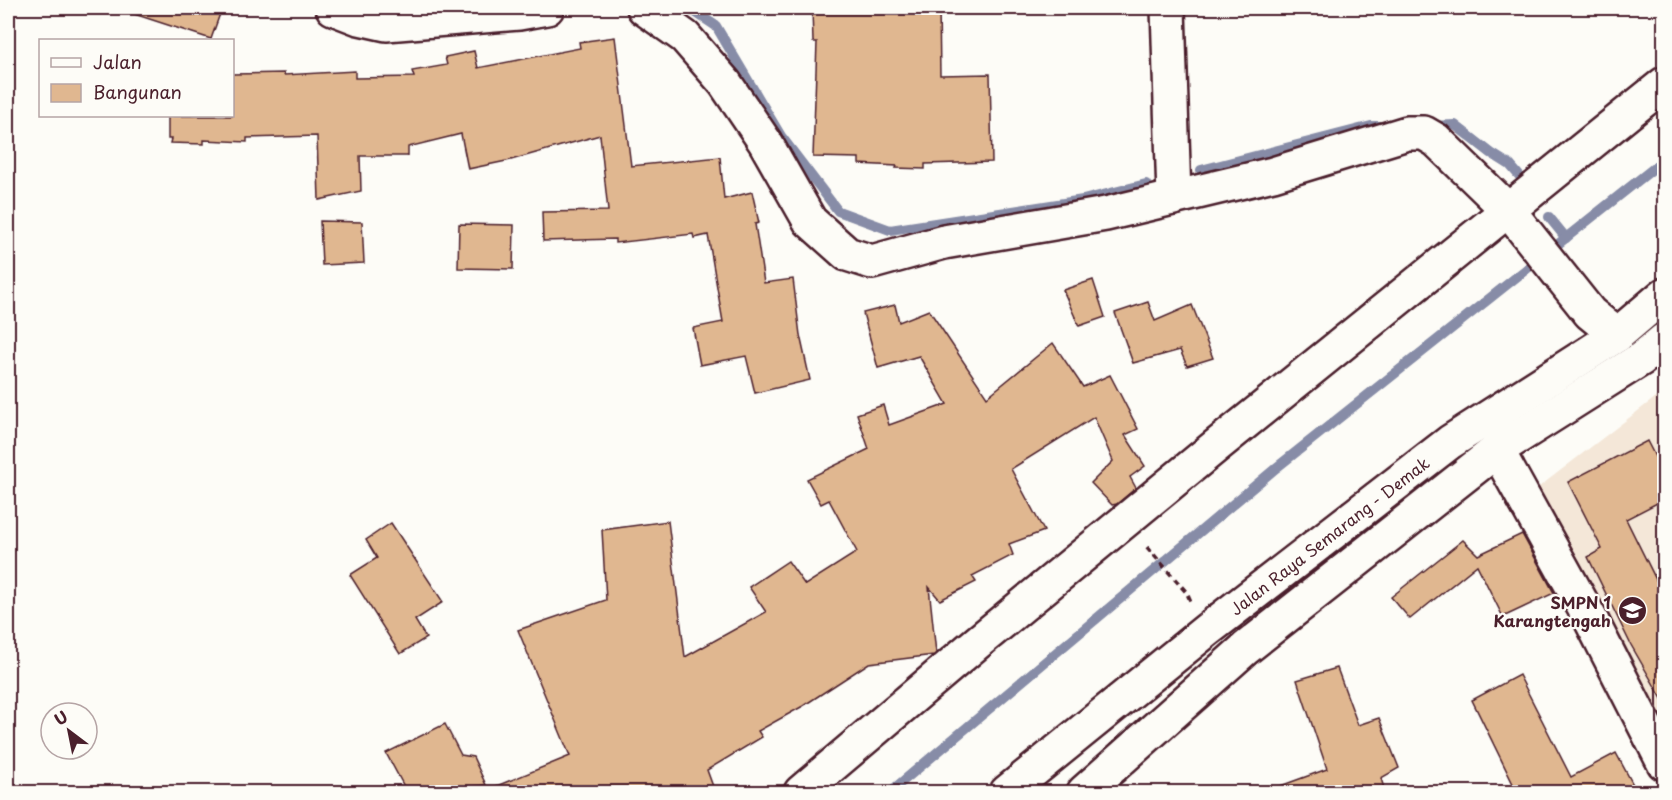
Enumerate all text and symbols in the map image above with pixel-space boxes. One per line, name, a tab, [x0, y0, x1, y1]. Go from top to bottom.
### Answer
legend	[39, 39, 234, 117]
text: Jalan	[93, 48, 142, 75]
text: Bangunan	[93, 78, 182, 105]
street label: Jalan Raya Semarang - Demak	[1224, 450, 1434, 620]
place label: SMPN 1 Karangtengah	[1493, 590, 1611, 632]
school or university icon: SMPN 1 Karangtengah	[1616, 595, 1648, 627]
north arrow	[39, 701, 99, 761]
text: U	[49, 704, 72, 731]

